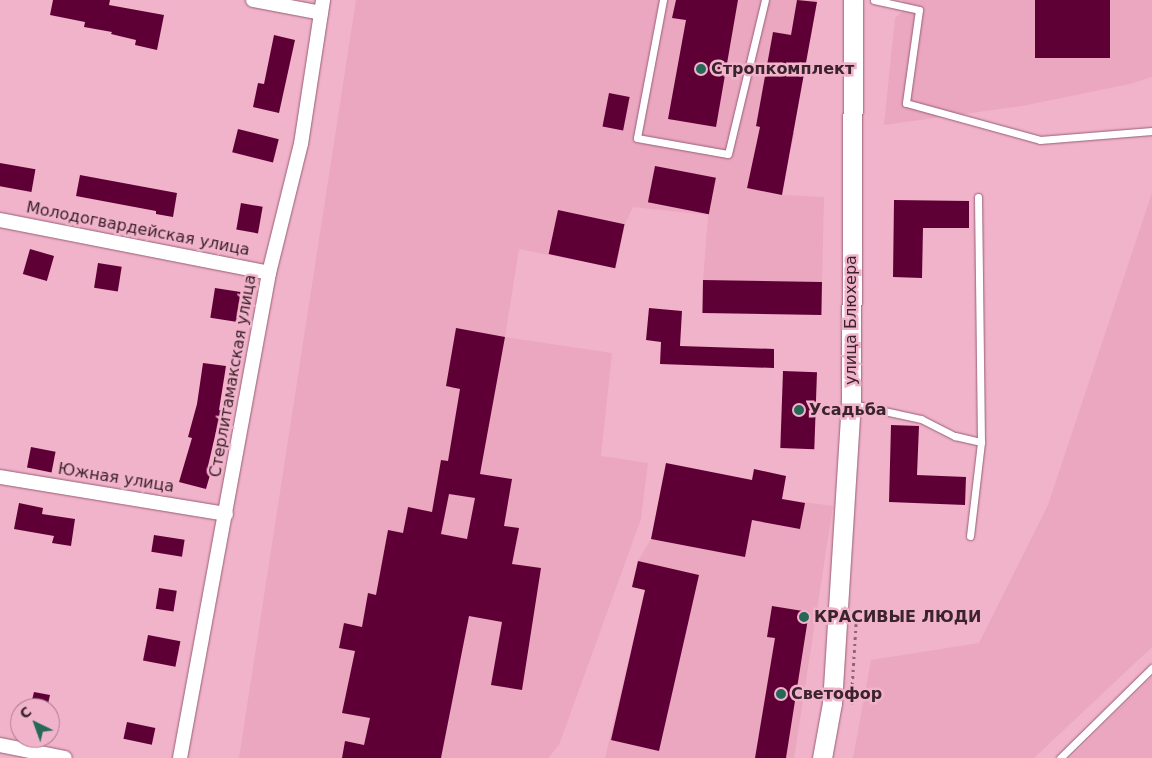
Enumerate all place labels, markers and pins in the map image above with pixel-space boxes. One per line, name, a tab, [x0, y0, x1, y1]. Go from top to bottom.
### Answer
place label: Стропкомплект	[711, 59, 854, 79]
marker: Стропкомплект	[695, 63, 707, 75]
place label: Усадьба	[809, 400, 887, 420]
marker: Усадьба	[793, 404, 805, 416]
place label: КРАСИВЫЕ ЛЮДИ	[814, 607, 981, 627]
marker: КРАСИВЫЕ ЛЮДИ	[798, 611, 810, 623]
place label: Светофор	[791, 684, 882, 704]
marker: Светофор	[775, 688, 787, 700]

